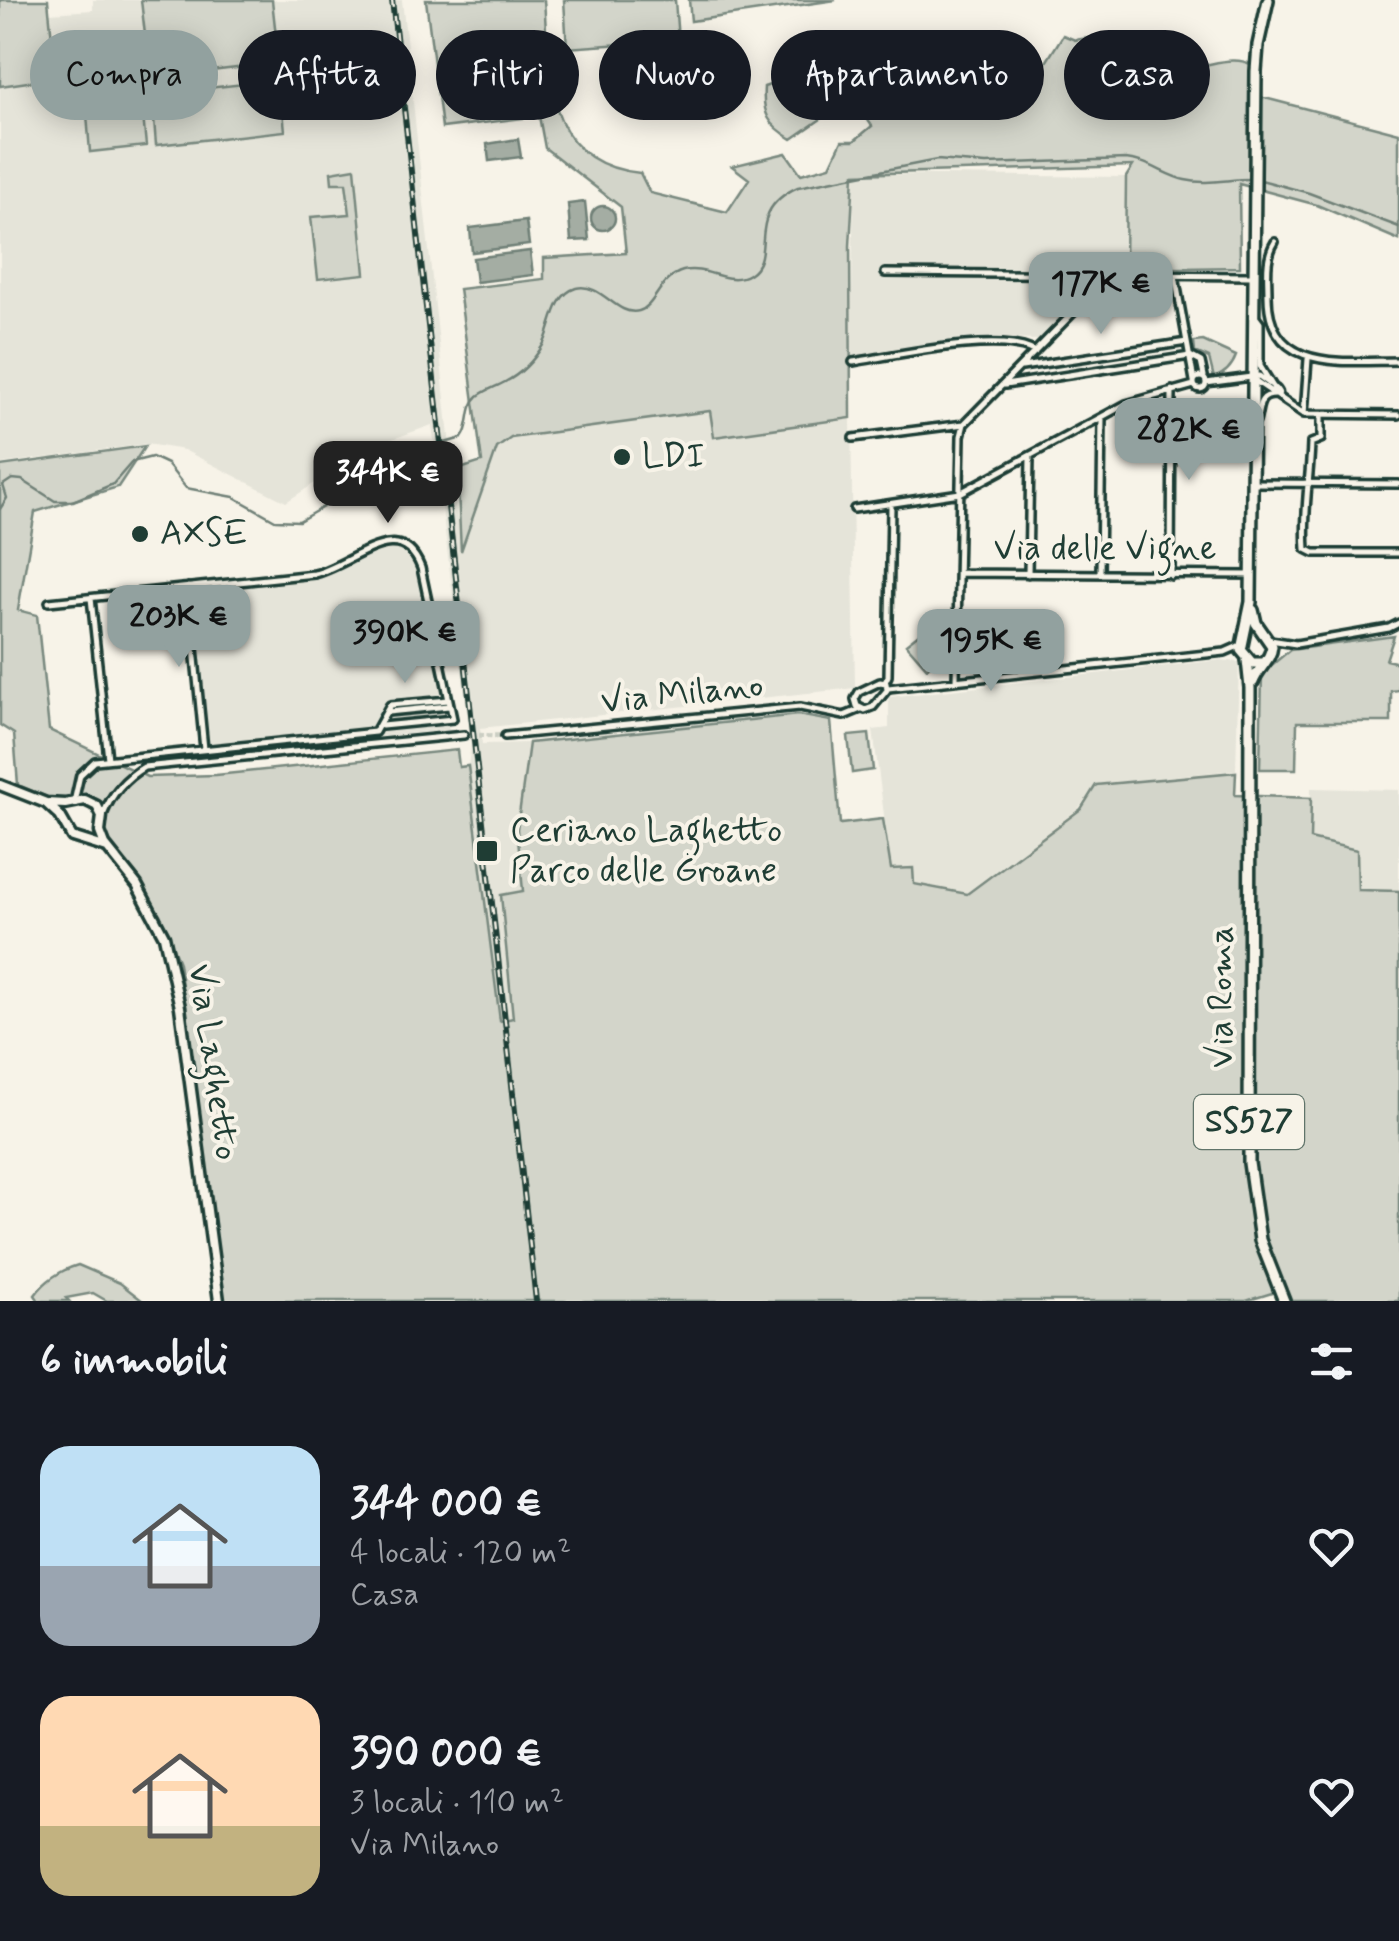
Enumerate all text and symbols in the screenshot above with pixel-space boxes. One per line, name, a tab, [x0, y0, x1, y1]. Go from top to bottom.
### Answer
chip: Compra	[30, 30, 218, 120]
chip: Affitta	[238, 30, 416, 120]
chip: Filtri	[436, 30, 579, 120]
chip: Nuovo	[599, 30, 751, 120]
chip: Appartamento	[771, 30, 1044, 120]
chip: Casa	[1064, 30, 1210, 120]
pin: 177K €	[1020, 252, 1182, 337]
text: 177K €	[1051, 263, 1151, 305]
pin: 282K €	[1108, 398, 1270, 483]
text: 282K €	[1137, 409, 1241, 451]
place label: LDI	[642, 434, 705, 480]
pin: 344K €	[307, 441, 469, 526]
marker: LDI	[611, 446, 633, 468]
text: 344K €	[336, 452, 440, 494]
place label: AXSE	[160, 511, 248, 557]
marker: AXSE	[129, 523, 151, 545]
street label: Via delle Vigne	[993, 526, 1217, 576]
pin: 203K €	[98, 585, 260, 670]
text: 203K €	[129, 596, 229, 638]
pin: 390K €	[324, 601, 486, 686]
pin: 195K €	[910, 609, 1072, 694]
text: 390K €	[353, 612, 458, 654]
text: 195K €	[939, 620, 1043, 662]
street label: Via Milano	[599, 663, 765, 725]
place label: Ceriano Laghetto Parco delle Groane	[510, 808, 782, 894]
marker: Ceriano Laghetto Parco delle Groane	[474, 838, 500, 864]
street label: Via Roma	[1199, 926, 1245, 1068]
street label: Via Laghetto	[173, 961, 250, 1164]
road number: SS527	[1194, 1095, 1304, 1149]
text: 6 immobili	[40, 1334, 228, 1389]
icon: filters	[1304, 1334, 1359, 1389]
text: 344 000 €	[350, 1477, 542, 1532]
icon: home	[120, 1486, 240, 1606]
icon: heart	[1304, 1519, 1359, 1574]
text: 4 locali · 120 m²	[350, 1532, 571, 1574]
text: Casa	[350, 1574, 419, 1616]
text: 390 000 €	[350, 1727, 542, 1782]
icon: home	[120, 1736, 240, 1856]
icon: heart	[1304, 1769, 1359, 1824]
text: 3 locali · 110 m²	[350, 1782, 564, 1824]
text: Via Milano	[350, 1824, 499, 1866]

